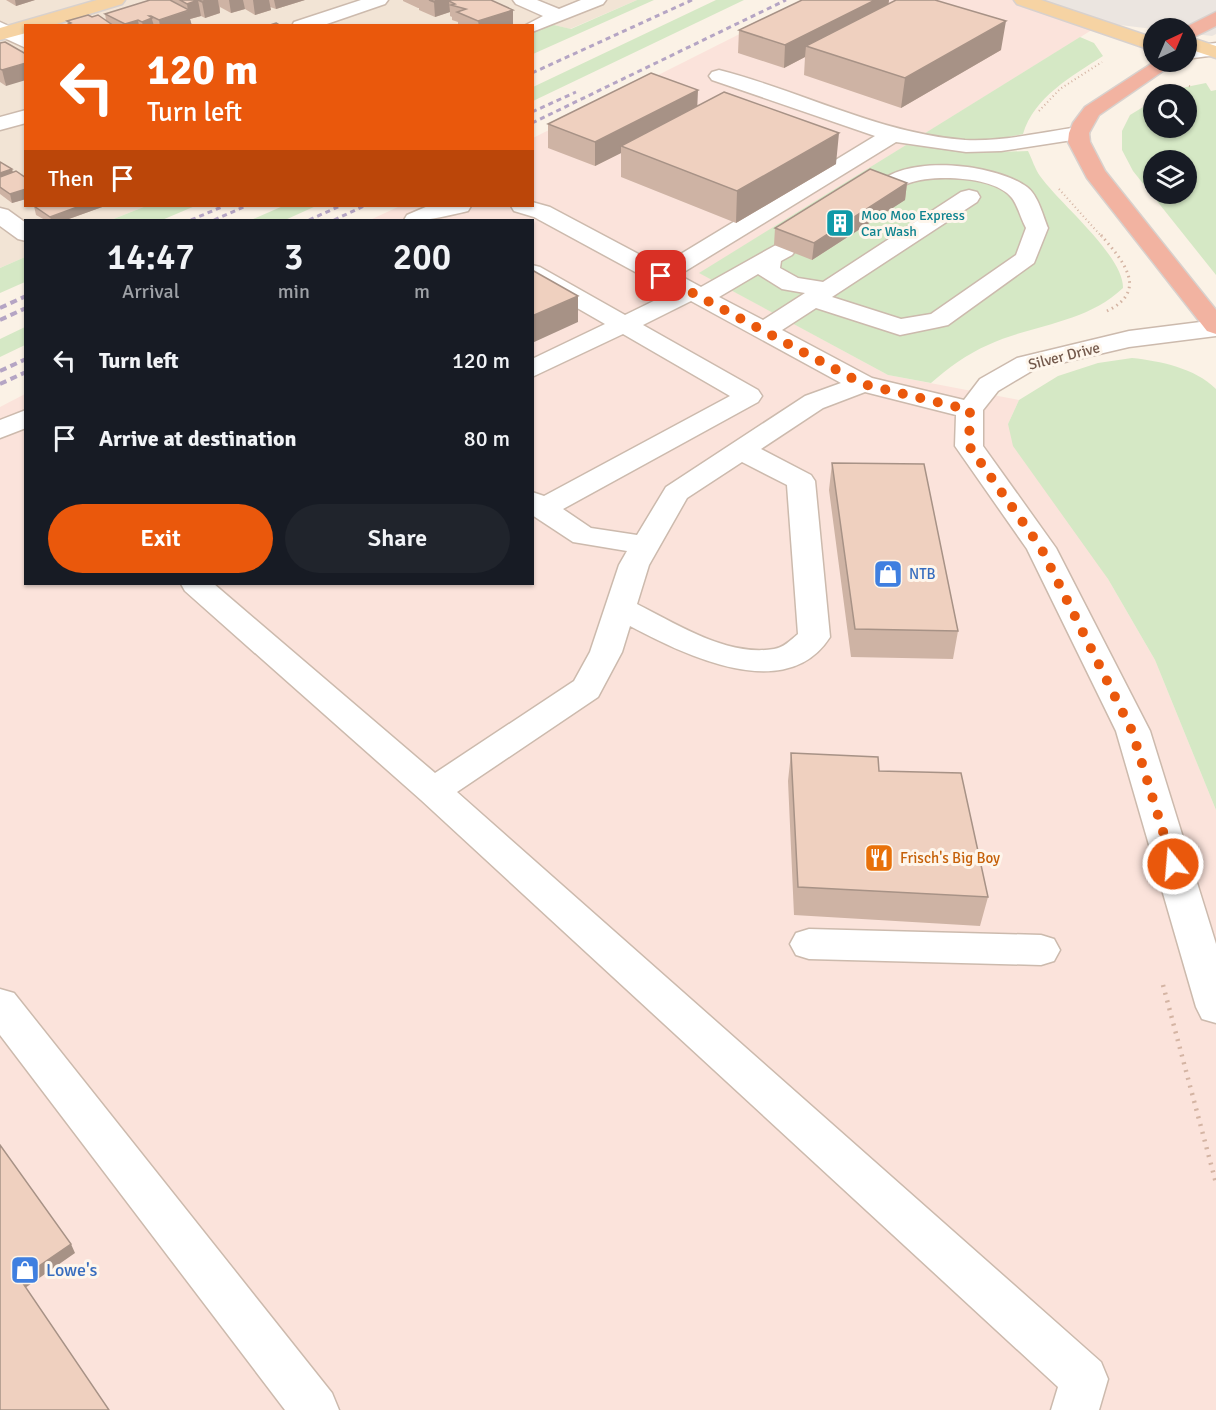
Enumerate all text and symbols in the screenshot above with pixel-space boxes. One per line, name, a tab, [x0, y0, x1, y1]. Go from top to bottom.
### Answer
north arrow	[1143, 18, 1197, 72]
map controls	[1143, 18, 1197, 204]
text: 120 m	[147, 45, 258, 96]
icon: left	[48, 48, 126, 126]
button: search	[1143, 84, 1197, 138]
text: Turn left	[147, 96, 242, 129]
button: layers	[1143, 150, 1197, 204]
icon: arrive	[106, 162, 139, 195]
text: Then	[48, 165, 94, 192]
building icon: Moo Moo Express Car Wash	[824, 207, 856, 239]
place label: Moo Moo Express Car Wash	[861, 207, 965, 240]
text: 14:47	[107, 235, 195, 280]
text: 3	[284, 235, 304, 280]
text: 200	[393, 235, 451, 280]
pin	[635, 250, 686, 301]
icon: arrive	[644, 259, 677, 292]
text: Arrival	[122, 279, 180, 304]
text: min	[278, 279, 310, 304]
text: m	[414, 279, 430, 304]
street label: Silver Drive	[1026, 338, 1102, 374]
icon: left	[48, 344, 81, 377]
text: Turn left	[99, 347, 179, 374]
text: 120 m	[452, 347, 510, 374]
icon: arrive	[48, 422, 81, 455]
text: Arrive at destination	[99, 425, 296, 452]
text: 80 m	[464, 425, 510, 452]
button: Exit	[48, 504, 273, 573]
button: Share	[285, 504, 510, 573]
shop icon: NTB	[872, 558, 904, 590]
place label: NTB	[909, 565, 936, 583]
position arrow	[1141, 832, 1205, 896]
restaurant icon: Frisch's Big Boy	[863, 842, 895, 874]
place label: Frisch's Big Boy	[900, 849, 1000, 867]
shop icon: Lowe's	[9, 1254, 41, 1286]
place label: Lowe's	[46, 1259, 98, 1281]

